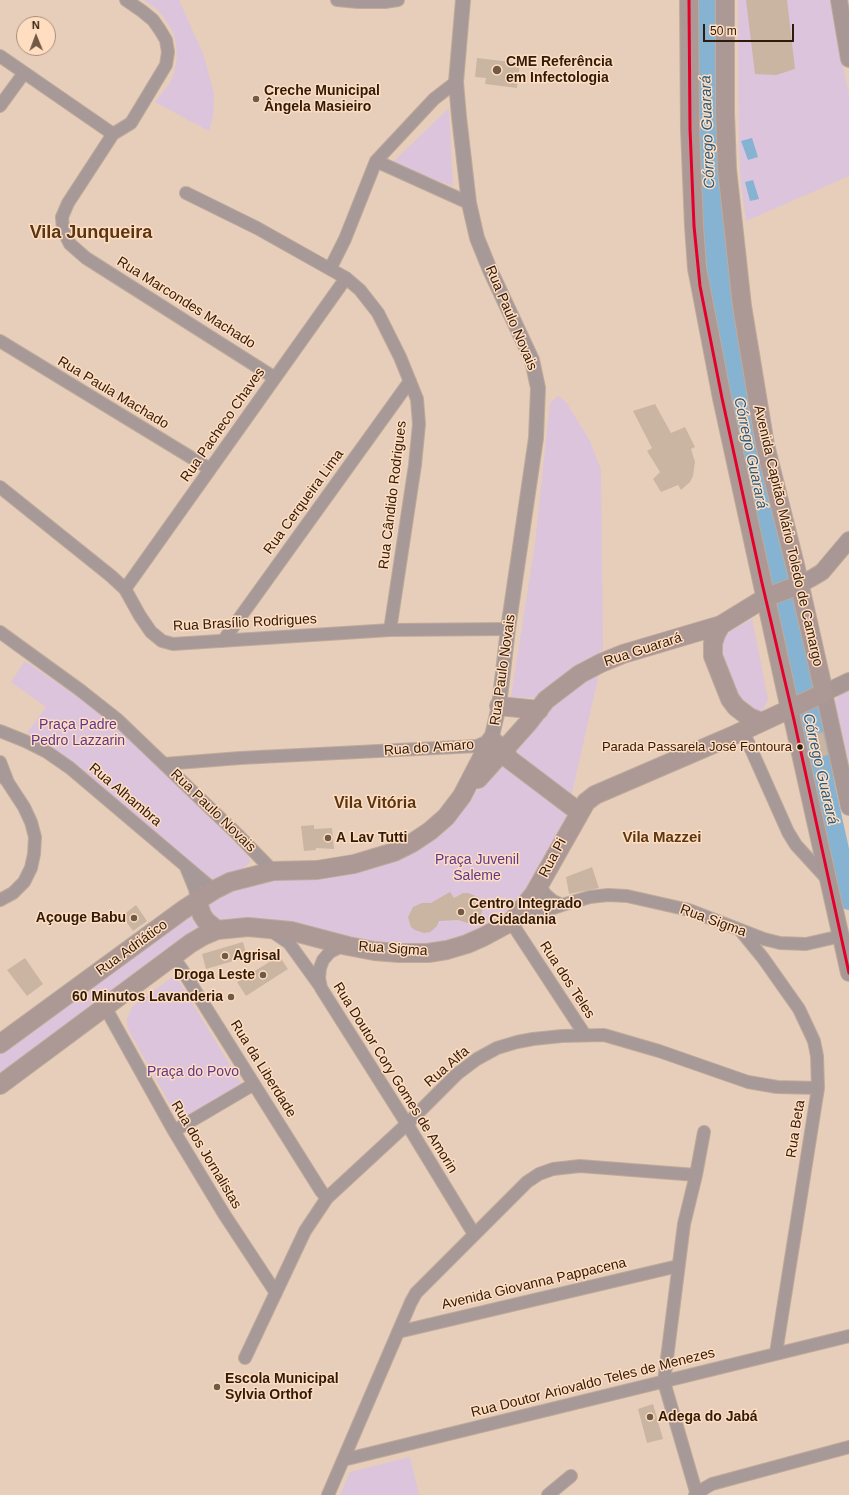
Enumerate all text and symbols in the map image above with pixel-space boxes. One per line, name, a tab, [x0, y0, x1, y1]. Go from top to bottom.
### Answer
north arrow	[16, 16, 56, 56]
scale bar	[705, 16, 796, 42]
text: N	[32, 19, 40, 31]
text: 50 m	[710, 24, 737, 38]
place label: CME Referência em Infectologia	[506, 54, 613, 86]
marker: CME Referência em Infectologia	[491, 64, 503, 76]
water label: Córrego Guarará	[697, 75, 719, 189]
place label: Creche Municipal Ângela Masieiro	[264, 83, 380, 116]
marker: Creche Municipal Ângela Masieiro	[251, 94, 261, 104]
district label: Vila Junqueira	[30, 222, 152, 244]
street label: Rua Marcondes Machado	[114, 253, 258, 353]
street label: Rua Paulo Novais	[481, 263, 541, 373]
street label: Rua Paula Machado	[54, 353, 172, 433]
street label: Rua Pacheco Chaves	[177, 365, 269, 485]
water label: Córrego Guarará	[729, 396, 771, 510]
street label: Avenida Capitão Mário Toledo de Camargo	[750, 404, 826, 668]
street label: Rua Cândido Rodrigues	[376, 420, 410, 570]
street label: Rua Cerqueira Lima	[260, 446, 348, 558]
street label: Rua Brasílio Rodrigues	[173, 611, 317, 635]
street label: Rua Paulo Novais	[487, 613, 519, 727]
street label: Rua Guarará	[602, 630, 684, 670]
water label: Córrego Guarará	[798, 712, 842, 826]
park label: Praça Padre Pedro Lazzarin	[31, 717, 125, 750]
street label: Rua do Amaro	[383, 736, 475, 760]
place label: Parada Passarela José Fontoura	[602, 739, 792, 755]
marker: Parada Passarela José Fontoura	[795, 742, 805, 752]
street label: Rua Alhambra	[85, 760, 165, 830]
street label: Rua Paulo Novais	[167, 766, 259, 856]
district label: Vila Vitória	[334, 794, 416, 814]
district label: Vila Mazzei	[623, 829, 701, 847]
place label: A Lav Tutti	[336, 830, 407, 846]
marker: A Lav Tutti	[323, 833, 333, 843]
street label: Rua Pi	[536, 836, 570, 880]
park label: Praça Juvenil Saleme	[435, 852, 519, 884]
place label: Centro Integrado de Cidadania	[469, 896, 582, 928]
street label: Rua Sigma	[678, 901, 748, 941]
marker: Centro Integrado de Cidadania	[456, 907, 466, 917]
place label: Açouge Babu	[36, 910, 126, 926]
marker: Açouge Babu	[129, 913, 139, 923]
street label: Rua Adriático	[93, 917, 171, 979]
street label: Rua Sigma	[358, 938, 428, 960]
street label: Rua dos Teles	[536, 938, 598, 1022]
place label: Agrisal	[233, 948, 280, 964]
marker: Agrisal	[220, 951, 230, 961]
place label: Droga Leste	[174, 967, 255, 983]
marker: Droga Leste	[258, 970, 268, 980]
street label: Rua Doutor Cory Gomes de Amorin	[329, 980, 461, 1176]
place label: 60 Minutos Lavanderia	[72, 989, 223, 1005]
marker: 60 Minutos Lavanderia	[226, 992, 236, 1002]
street label: Rua da Liberdade	[226, 1017, 300, 1121]
street label: Rua Alfa	[421, 1043, 473, 1091]
park label: Praça do Povo	[147, 1064, 239, 1080]
street label: Rua dos Jornalistas	[167, 1098, 245, 1212]
street label: Rua Beta	[783, 1099, 809, 1159]
street label: Avenida Giovanna Pappacena	[440, 1255, 628, 1313]
street label: Rua Doutor Ariovaldo Teles de Menezes	[469, 1345, 717, 1421]
place label: Escola Municipal Sylvia Orthof	[225, 1371, 339, 1404]
marker: Escola Municipal Sylvia Orthof	[212, 1382, 222, 1392]
place label: Adega do Jabá	[658, 1409, 758, 1425]
marker: Adega do Jabá	[645, 1412, 655, 1422]

